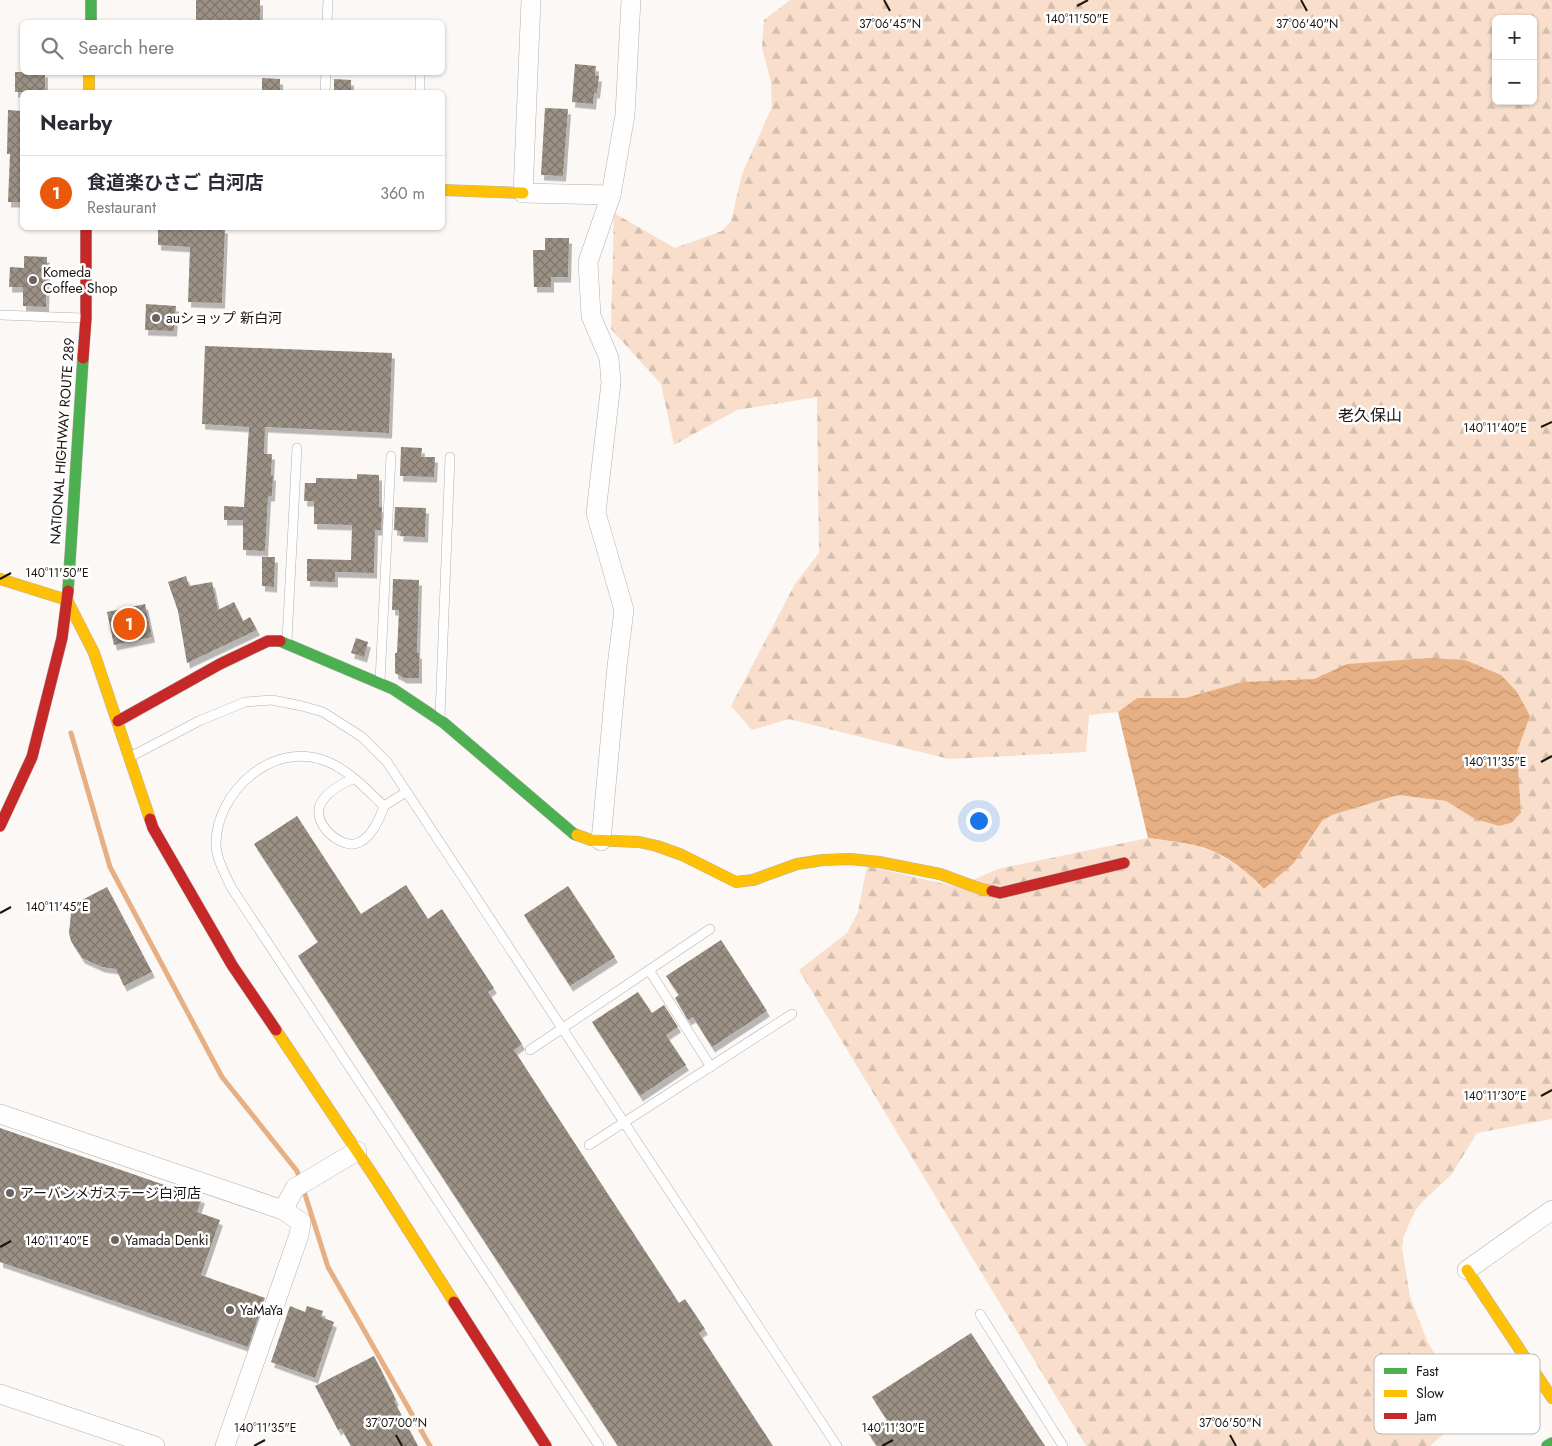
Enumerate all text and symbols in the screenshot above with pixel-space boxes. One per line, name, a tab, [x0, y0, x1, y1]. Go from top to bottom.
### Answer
text: 140°11'50"E	[1045, 10, 1109, 28]
text: 37°06'45"N	[859, 15, 921, 33]
text: 37°06'40"N	[1276, 15, 1338, 33]
map controls	[1492, 15, 1537, 105]
button: +	[1492, 15, 1537, 60]
search box	[20, 20, 445, 75]
icon: search	[38, 34, 66, 62]
text: Search here	[78, 34, 174, 61]
button: −	[1492, 60, 1537, 105]
text: Nearby	[40, 108, 112, 138]
text: 食道楽ひさご 白河店	[87, 169, 264, 196]
text: 1	[52, 182, 60, 205]
text: 360 m	[380, 182, 425, 205]
text: Restaurant	[87, 196, 156, 219]
place label: Komeda Coffee Shop	[43, 262, 118, 298]
marker: Komeda Coffee Shop	[27, 274, 39, 286]
place label: auショップ 新白河	[166, 308, 282, 328]
marker: auショップ 新白河	[150, 312, 162, 324]
street label: NATIONAL HIGHWAY ROUTE 289	[45, 337, 79, 545]
district label: 老久保山	[1338, 404, 1402, 427]
text: 140°11'40"E	[1463, 419, 1527, 437]
text: 140°11'50"E	[25, 564, 89, 582]
pin: 1	[113, 605, 145, 643]
text: 140°11'35"E	[1464, 753, 1526, 771]
your location	[966, 808, 992, 834]
text: 140°11'45"E	[25, 898, 89, 916]
text: 140°11'30"E	[1463, 1087, 1527, 1105]
place label: アーバンメガステージ白河店	[20, 1183, 201, 1203]
marker: アーバンメガステージ白河店	[4, 1187, 16, 1199]
place label: Yamada Denki	[125, 1230, 209, 1250]
text: 140°11'40"E	[25, 1232, 89, 1250]
marker: Yamada Denki	[109, 1234, 121, 1246]
place label: YaMaYa	[240, 1300, 283, 1320]
marker: YaMaYa	[224, 1304, 236, 1316]
legend	[1374, 1354, 1540, 1434]
text: Fast	[1416, 1361, 1439, 1381]
text: Slow	[1416, 1383, 1444, 1403]
text: Jam	[1414, 1406, 1437, 1426]
text: 37°07'00"N	[365, 1414, 427, 1432]
text: 37°06'50"N	[1199, 1414, 1261, 1432]
text: 140°11'35"E	[234, 1419, 296, 1437]
text: 140°11'30"E	[861, 1419, 925, 1437]

